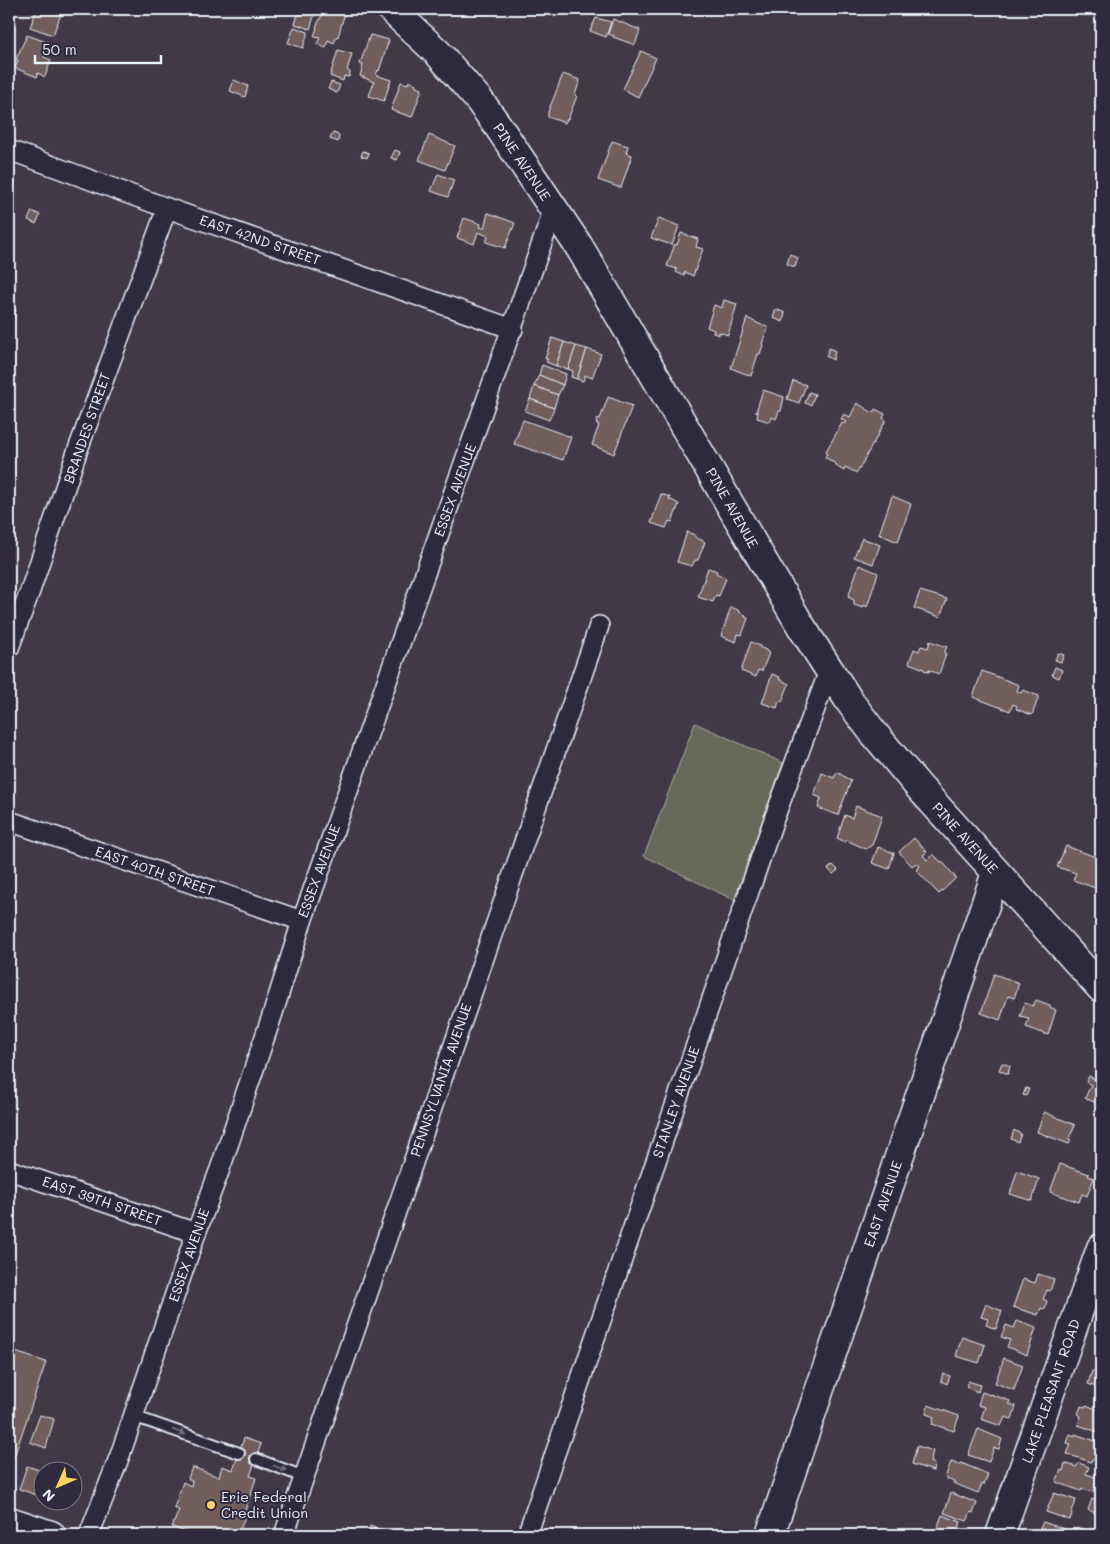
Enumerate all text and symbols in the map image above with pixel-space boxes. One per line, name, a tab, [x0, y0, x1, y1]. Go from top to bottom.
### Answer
scale bar	[35, 32, 161, 64]
text: 50 m	[42, 39, 77, 59]
street label: PINE AVENUE	[489, 119, 555, 204]
street label: EAST 42ND STREET	[197, 210, 323, 269]
street label: BRANDES STREET	[59, 370, 114, 486]
street label: ESSEX AVENUE	[429, 441, 480, 539]
street label: PINE AVENUE	[702, 464, 763, 551]
street label: PINE AVENUE	[928, 798, 1002, 877]
street label: ESSEX AVENUE	[293, 822, 344, 920]
street label: EAST 40TH STREET	[93, 841, 218, 900]
street label: PENNSYLVANIA AVENUE	[405, 1001, 476, 1159]
street label: STANLEY AVENUE	[647, 1043, 704, 1160]
street label: EAST AVENUE	[859, 1158, 906, 1250]
street label: EAST 39TH STREET	[40, 1171, 165, 1230]
street label: ESSEX AVENUE	[164, 1205, 213, 1304]
street label: LAKE PLEASANT ROAD	[1017, 1316, 1084, 1465]
one-way arrow	[172, 1429, 187, 1436]
north arrow	[32, 1462, 82, 1512]
one-way arrow	[273, 1464, 288, 1472]
text: N	[38, 1485, 59, 1506]
place label: Erie Federal Credit Union	[221, 1487, 308, 1522]
marker: Erie Federal Credit Union	[205, 1499, 217, 1511]

